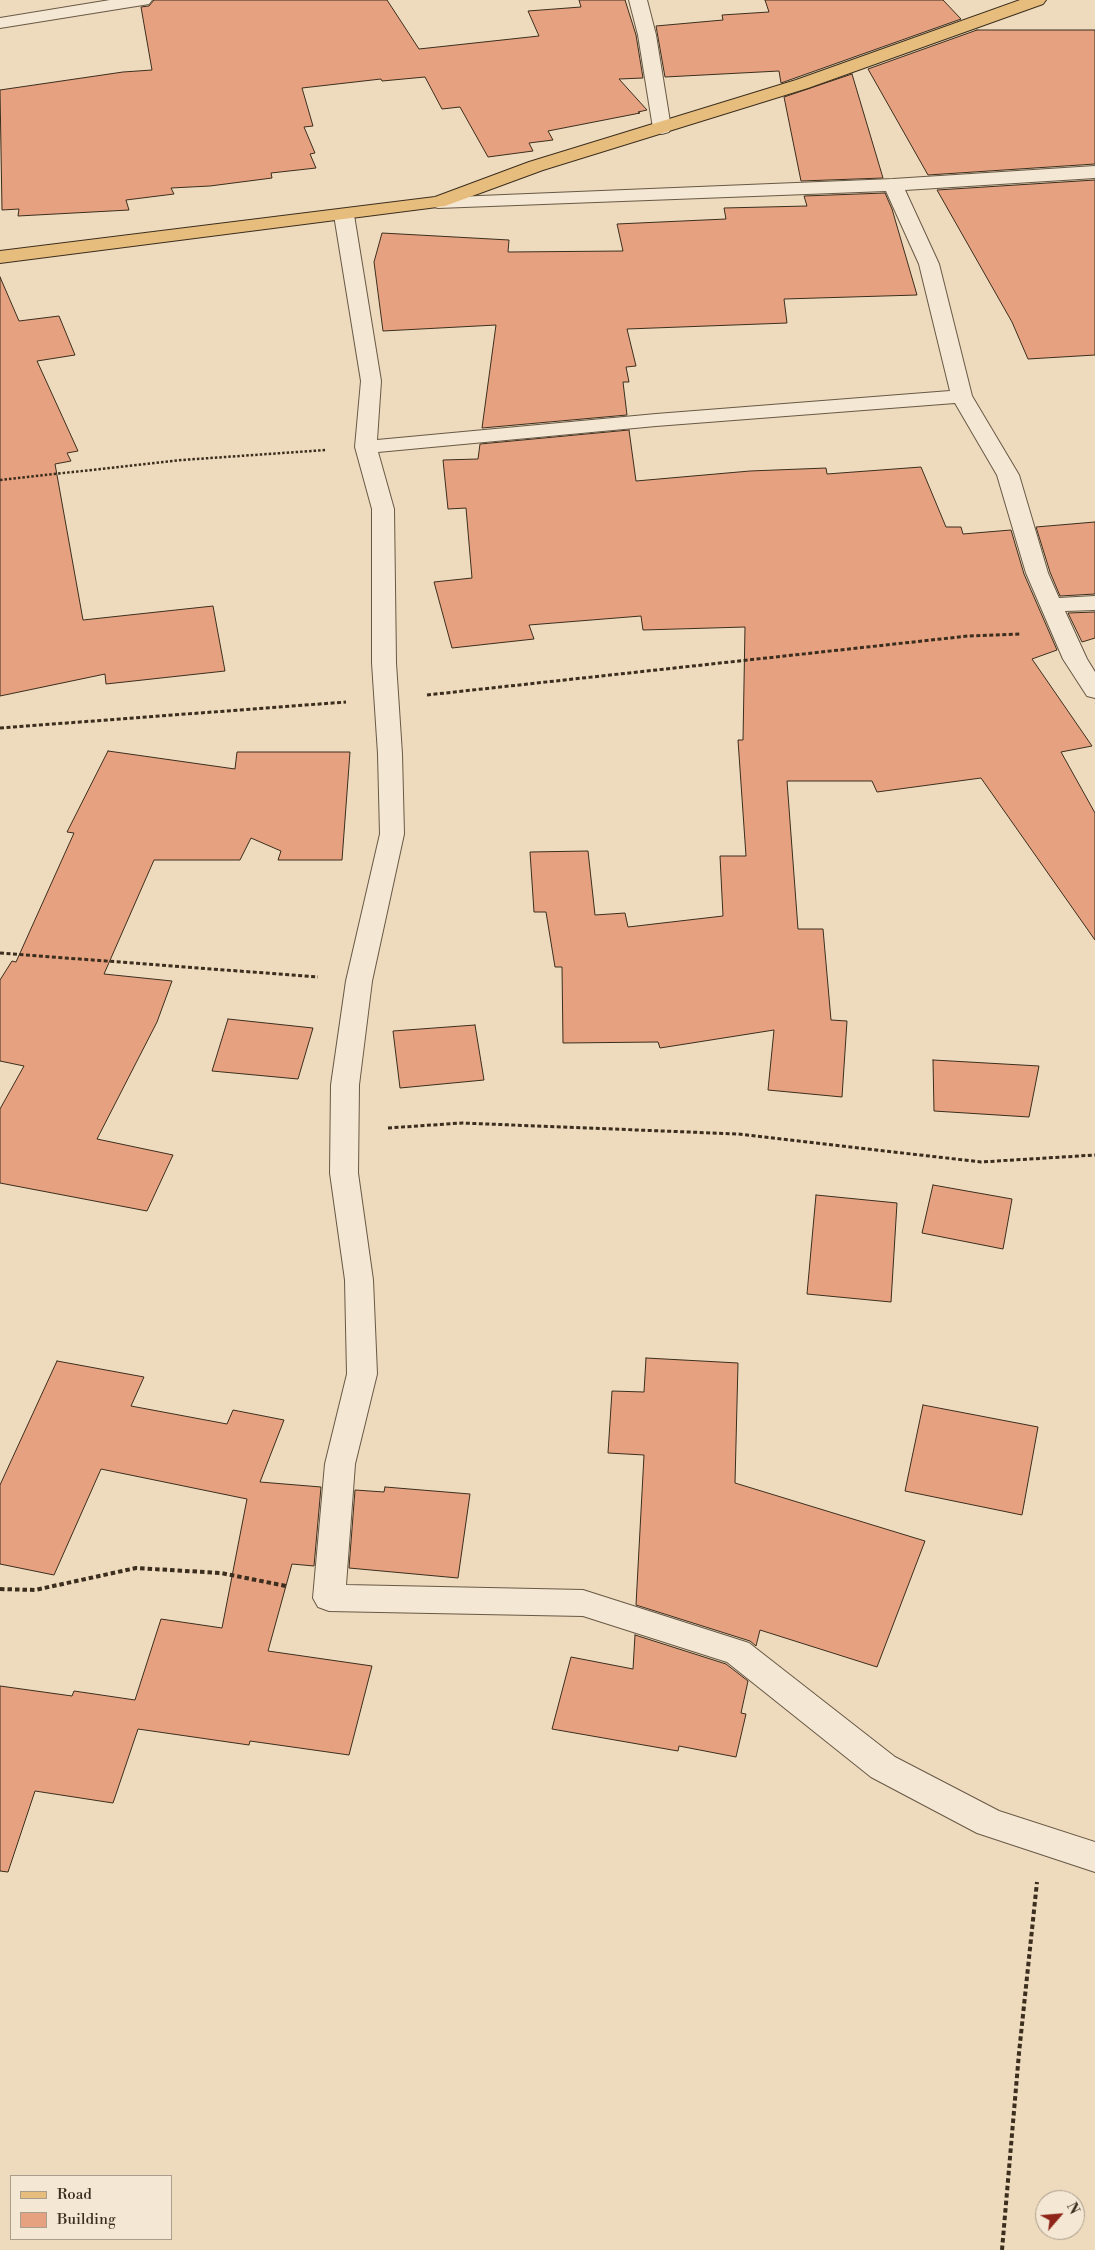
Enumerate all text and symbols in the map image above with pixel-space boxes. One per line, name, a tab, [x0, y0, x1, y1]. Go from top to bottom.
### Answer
legend	[10, 2175, 172, 2240]
text: Road	[57, 2185, 92, 2204]
north arrow	[1035, 2190, 1085, 2240]
text: N	[1062, 2200, 1083, 2218]
text: Building	[57, 2210, 116, 2229]

